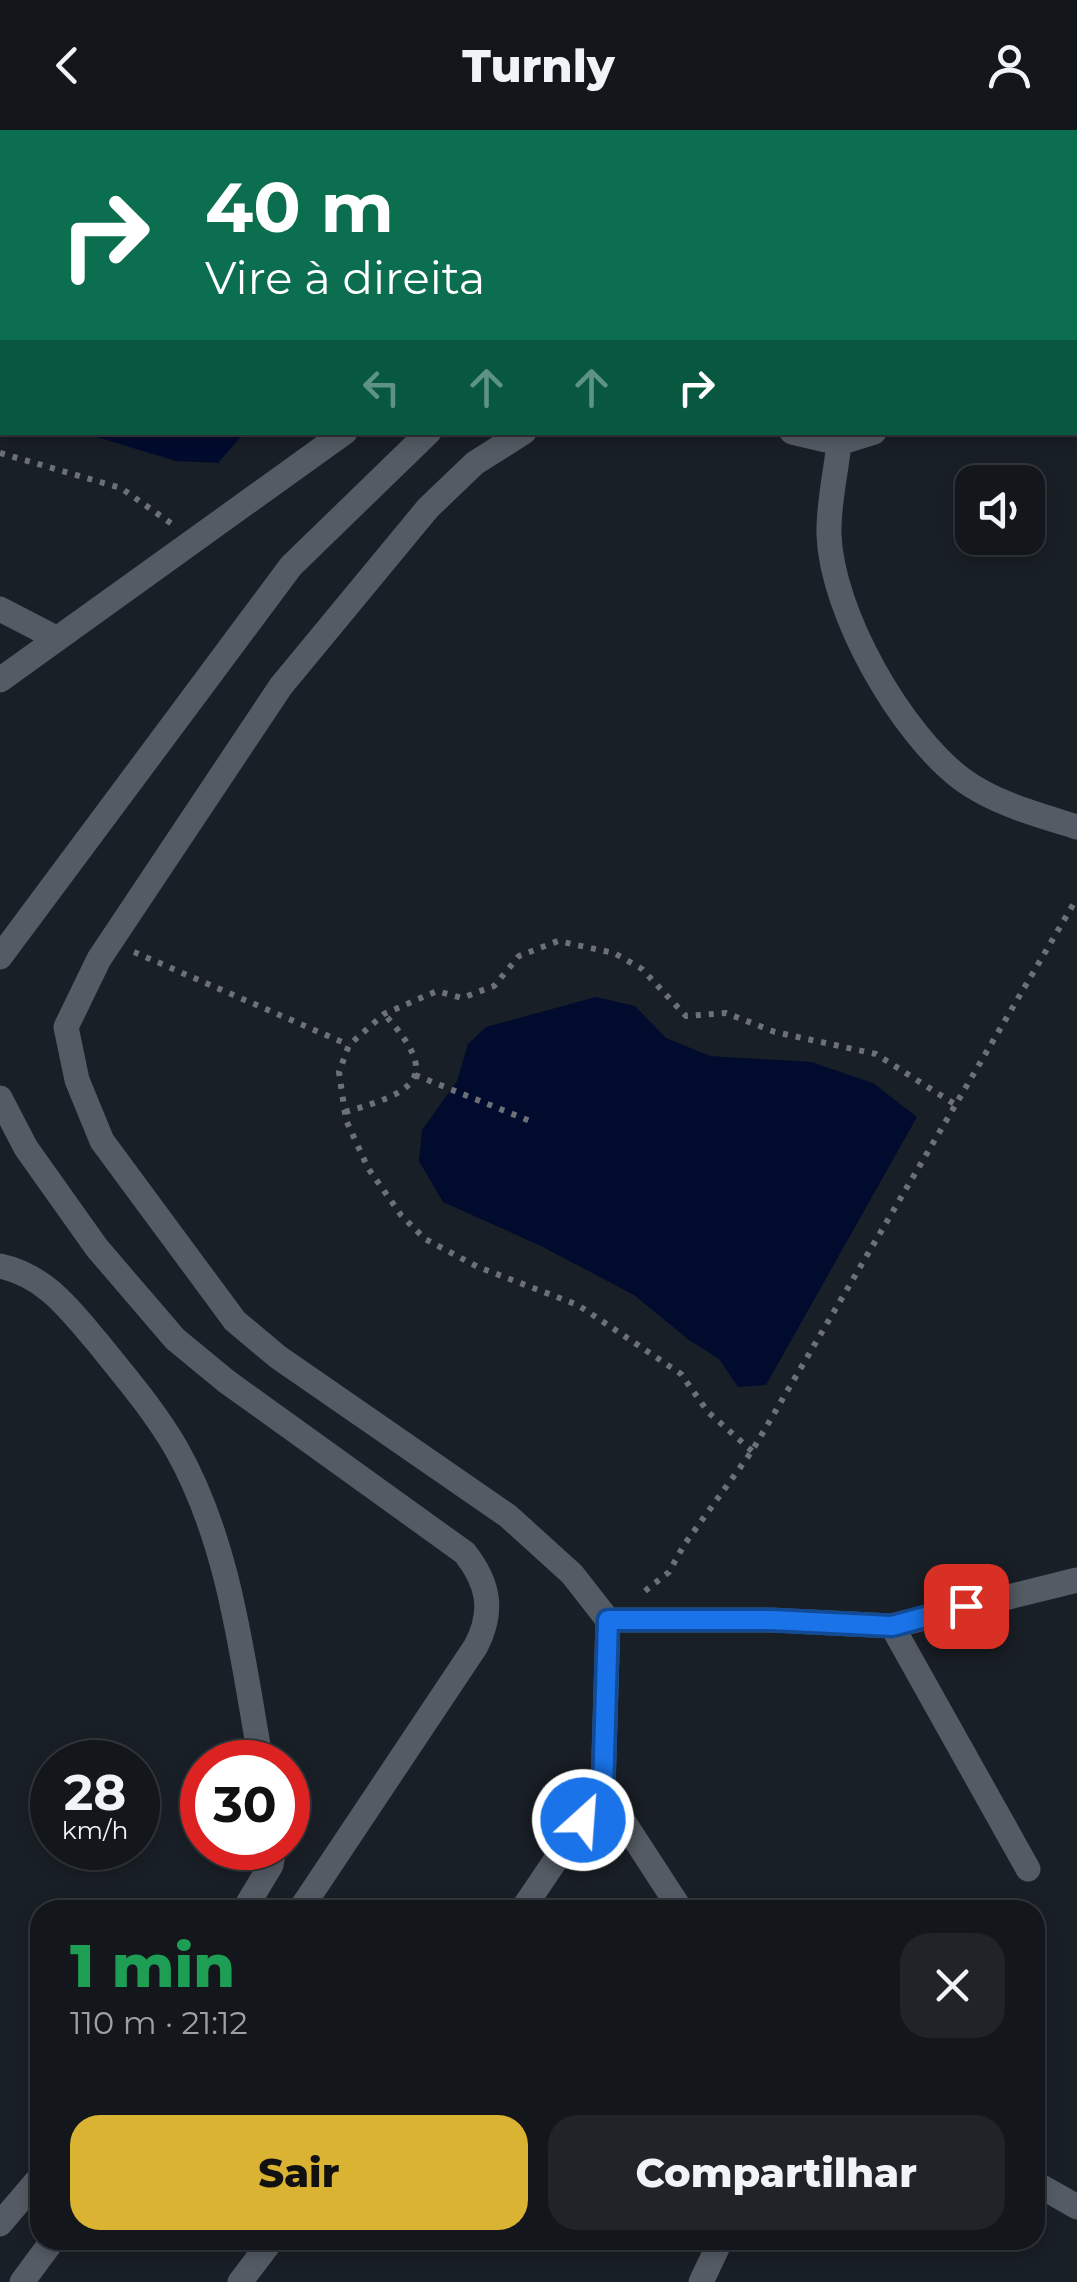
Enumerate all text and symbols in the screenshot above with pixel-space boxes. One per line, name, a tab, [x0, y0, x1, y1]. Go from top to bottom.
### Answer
icon: back	[40, 38, 95, 93]
text: Turnly	[462, 38, 615, 93]
icon: person	[982, 38, 1037, 93]
text: 40 m	[205, 164, 394, 250]
icon: right	[40, 170, 170, 300]
text: Vire à direita	[205, 250, 485, 305]
icon: left	[354, 360, 409, 415]
icon: ahead	[459, 360, 514, 415]
icon: ahead	[564, 360, 619, 415]
icon: right	[669, 360, 724, 415]
map controls	[955, 465, 1045, 555]
button: sound	[955, 465, 1045, 555]
pin	[924, 1564, 1009, 1649]
icon: arrive	[939, 1579, 994, 1634]
speed limit sign: 30	[180, 1740, 310, 1870]
text: 28	[64, 1762, 126, 1823]
position arrow	[531, 1768, 635, 1872]
text: km/h	[62, 1815, 128, 1845]
text: 1 min	[70, 1929, 235, 2002]
button: close	[900, 1933, 1005, 2038]
text: 110 m · 21:12	[70, 2003, 248, 2042]
button: Sair	[70, 2115, 528, 2230]
button: Compartilhar	[548, 2115, 1005, 2230]

